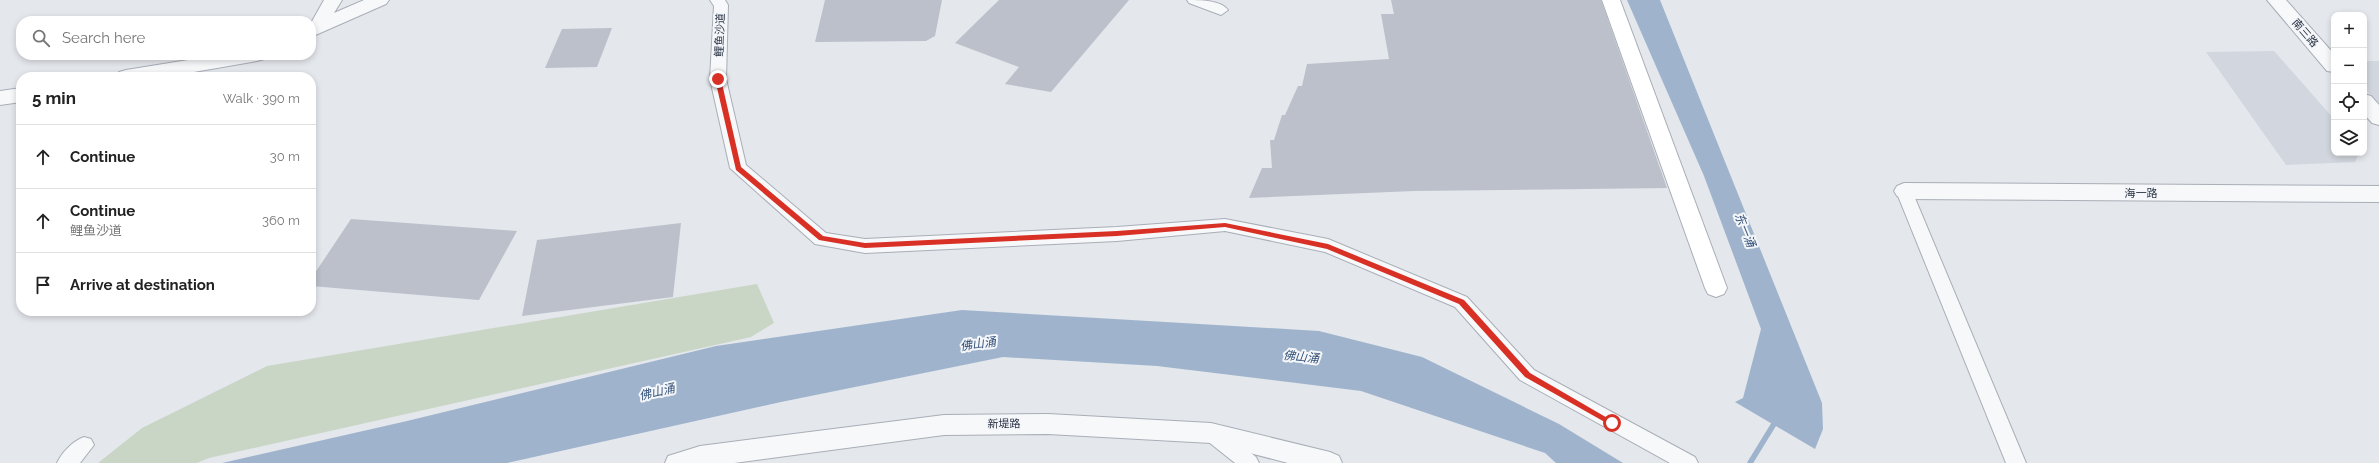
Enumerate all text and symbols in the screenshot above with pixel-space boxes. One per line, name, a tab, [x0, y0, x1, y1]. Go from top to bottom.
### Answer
map controls	[2331, 12, 2367, 156]
button: +	[2331, 12, 2367, 48]
street label: 鲤鱼沙道	[713, 13, 727, 57]
search box	[16, 16, 316, 60]
street label: 南三路	[2289, 16, 2321, 50]
icon: search	[30, 27, 52, 49]
text: Search here	[62, 29, 145, 47]
button: −	[2331, 48, 2367, 84]
route end	[709, 70, 727, 88]
button: locate	[2331, 84, 2367, 120]
text: 5 min	[32, 88, 76, 108]
text: Walk · 390 m	[223, 91, 300, 106]
button: layers	[2331, 120, 2367, 156]
icon: ahead	[32, 146, 54, 168]
text: Continue	[70, 148, 135, 166]
text: 30 m	[270, 149, 300, 164]
street label: 海一路	[2125, 187, 2158, 200]
text: Continue	[70, 202, 135, 220]
icon: ahead	[32, 210, 54, 232]
water label: 东一涌	[1732, 211, 1759, 251]
text: 360 m	[262, 213, 300, 228]
text: 鲤鱼沙道	[70, 223, 122, 238]
icon: arrive	[32, 274, 54, 296]
text: Arrive at destination	[70, 276, 215, 294]
water label: 佛山涌	[959, 334, 999, 353]
water label: 佛山涌	[1282, 348, 1322, 366]
water label: 佛山涌	[638, 381, 678, 403]
route start	[1603, 414, 1621, 432]
street label: 新堤路	[987, 417, 1021, 431]

